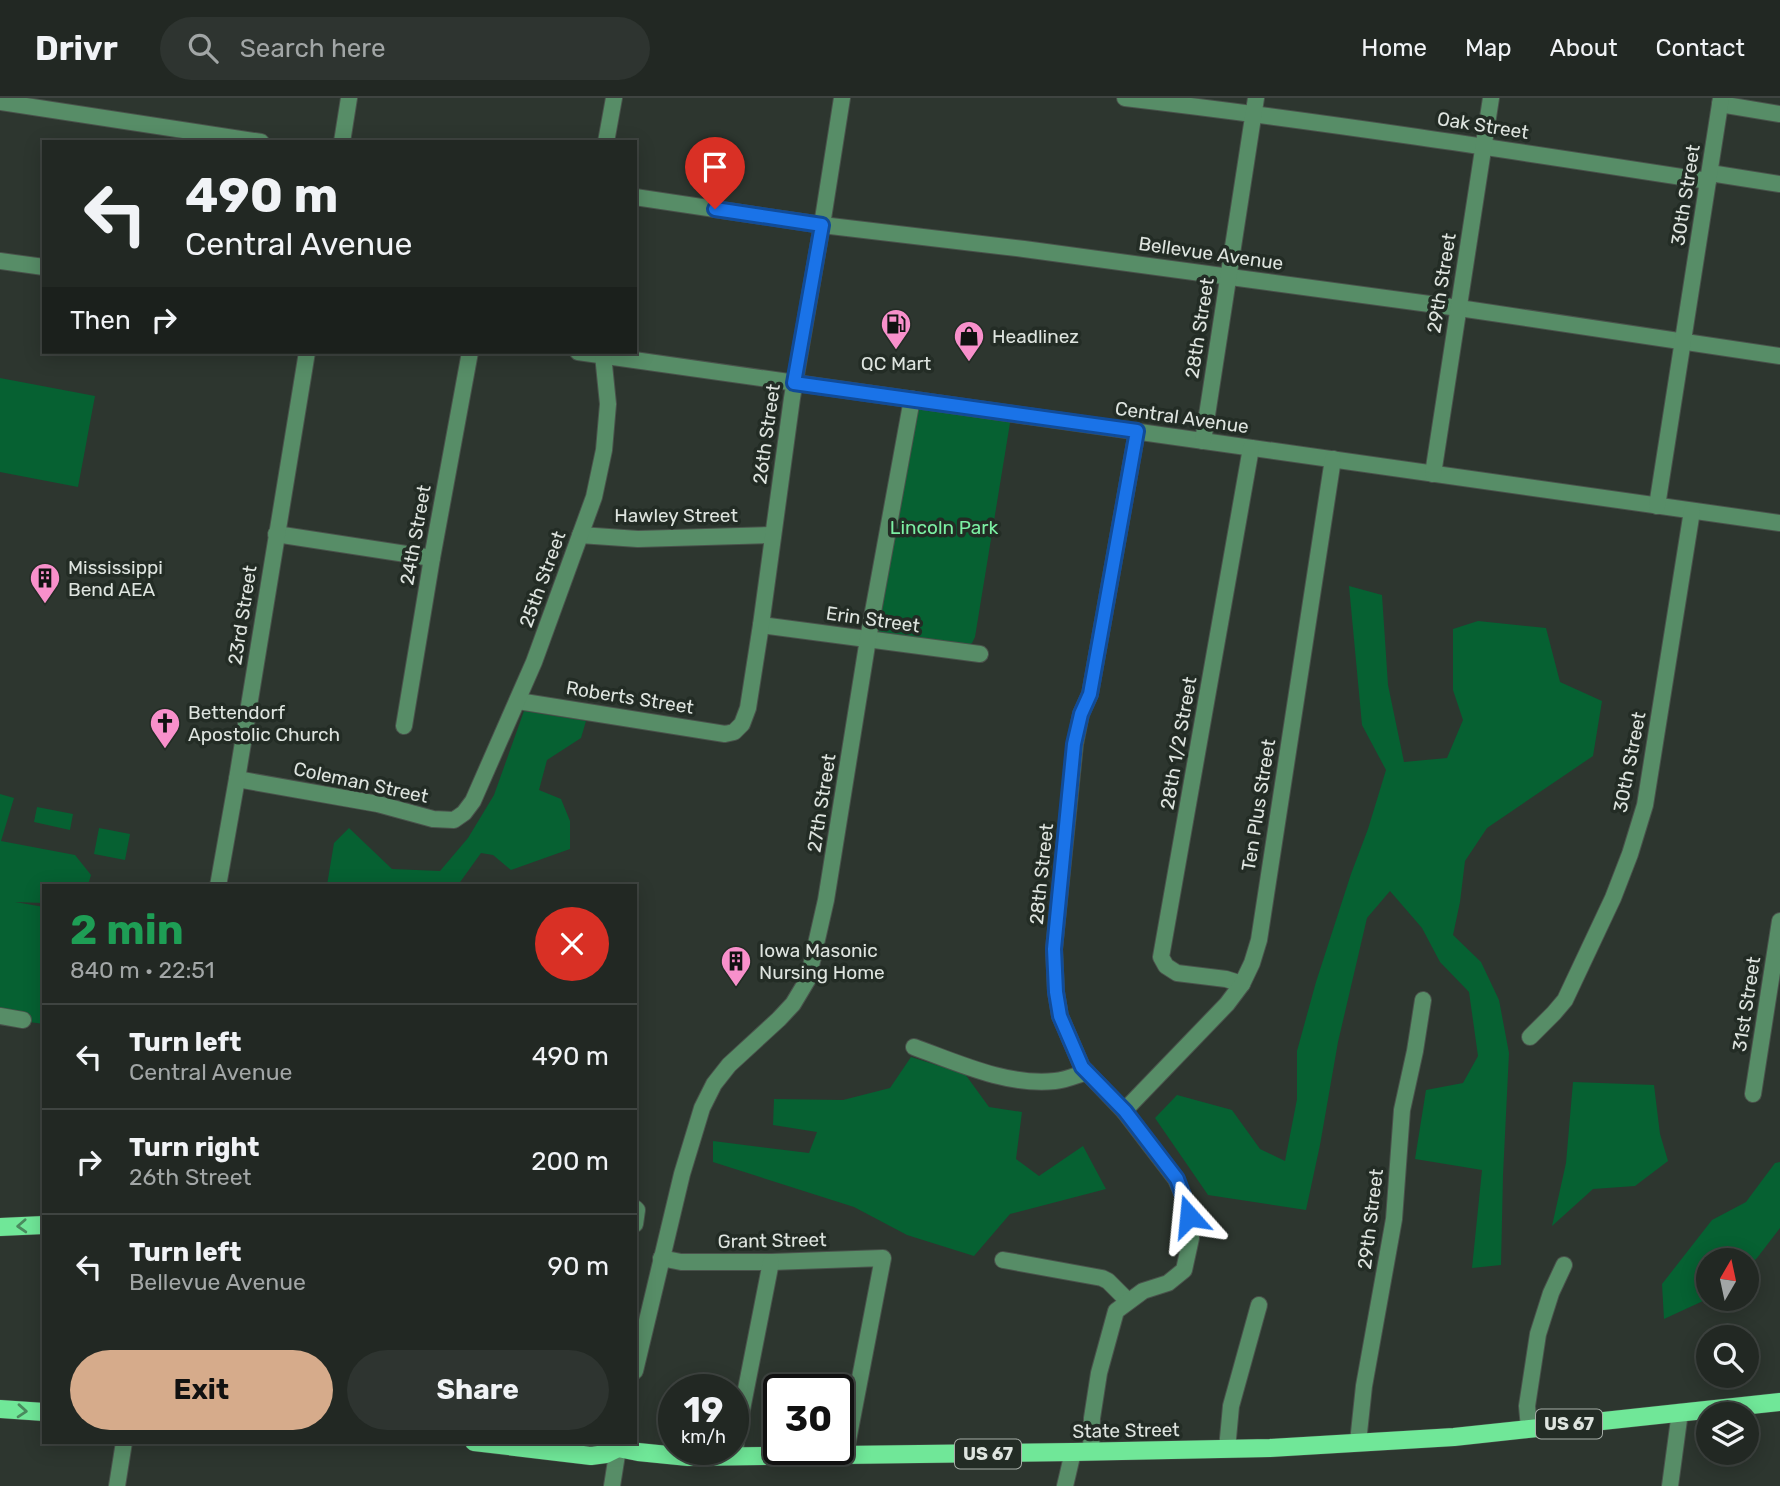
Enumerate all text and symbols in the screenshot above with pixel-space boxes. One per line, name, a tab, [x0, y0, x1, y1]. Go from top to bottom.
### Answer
search box	[160, 17, 650, 80]
text: Drivr	[35, 29, 118, 68]
icon: search	[184, 29, 222, 67]
text: Search here	[240, 33, 386, 64]
text: Home	[1361, 34, 1427, 62]
text: Map	[1465, 34, 1512, 62]
text: About	[1550, 34, 1618, 62]
text: Contact	[1656, 34, 1745, 62]
street label: Oak Street	[1435, 107, 1531, 144]
pin	[685, 137, 745, 209]
street label: 30th Street	[1666, 142, 1705, 247]
icon: arrive	[696, 148, 734, 186]
text: 490 m	[185, 166, 338, 224]
icon: left	[70, 168, 161, 259]
text: Central Avenue	[185, 225, 412, 263]
street label: 29th Street	[1422, 231, 1461, 335]
street label: Bellevue Avenue	[1137, 232, 1285, 275]
street label: 28th Street	[1180, 275, 1219, 380]
icon: right	[145, 301, 183, 339]
text: Then	[70, 305, 131, 336]
fuel station icon: QC Mart	[879, 307, 913, 351]
shop icon: Headlinez	[952, 319, 986, 363]
place label: Headlinez	[992, 325, 1079, 348]
place label: QC Mart	[861, 352, 932, 375]
street label: 26th Street	[748, 382, 785, 486]
street label: Central Avenue	[1114, 397, 1250, 438]
street label: 24th Street	[395, 483, 436, 587]
street label: Hawley Street	[614, 504, 738, 527]
park label: Lincoln Park	[890, 516, 998, 539]
street label: 25th Street	[514, 527, 571, 631]
place label: Mississippi Bend AEA	[68, 556, 163, 601]
building icon: Mississippi Bend AEA	[28, 561, 62, 605]
street label: 23rd Street	[223, 563, 262, 667]
street label: Erin Street	[825, 602, 922, 638]
street label: 28th 1/2 Street	[1155, 674, 1202, 811]
street label: Roberts Street	[564, 676, 696, 719]
place label: Bettendorf Apostolic Church	[188, 701, 340, 746]
church icon: Bettendorf Apostolic Church	[148, 706, 182, 750]
street label: 30th Street	[1608, 709, 1651, 814]
street label: Ten Plus Street	[1237, 737, 1280, 873]
street label: 27th Street	[802, 752, 841, 854]
street label: Coleman Street	[291, 757, 431, 808]
street label: 28th Street	[1025, 822, 1058, 926]
text: 2 min	[70, 905, 184, 955]
button: close	[535, 907, 609, 981]
place label: Iowa Masonic Nursing Home	[759, 939, 885, 984]
building icon: Iowa Masonic Nursing Home	[719, 944, 753, 988]
street label: 31st Street	[1728, 954, 1765, 1053]
text: 840 m · 22:51	[70, 956, 215, 984]
text: Turn left	[129, 1027, 241, 1058]
icon: left	[70, 1038, 108, 1076]
text: 490 m	[532, 1041, 609, 1072]
text: Central Avenue	[129, 1058, 292, 1086]
text: Turn right	[129, 1132, 259, 1163]
icon: right	[70, 1143, 108, 1181]
text: 200 m	[531, 1146, 609, 1177]
text: 26th Street	[129, 1163, 252, 1191]
street label: 29th Street	[1353, 1167, 1388, 1271]
position arrow	[1152, 1179, 1226, 1253]
one-way arrow	[16, 1219, 27, 1234]
street label: Grant Street	[717, 1228, 827, 1253]
text: Turn left	[129, 1237, 241, 1268]
icon: left	[70, 1248, 108, 1286]
north arrow	[1696, 1248, 1759, 1311]
map controls	[1696, 1248, 1759, 1465]
text: 90 m	[548, 1251, 609, 1282]
text: Bellevue Avenue	[129, 1268, 306, 1296]
button: search	[1696, 1325, 1759, 1388]
button: Exit	[70, 1350, 333, 1430]
button: Share	[347, 1350, 609, 1430]
speed limit sign: 30	[763, 1374, 854, 1465]
text: 19	[684, 1389, 723, 1431]
button: layers	[1696, 1402, 1759, 1465]
one-way arrow	[17, 1403, 28, 1418]
road number: US 67	[1536, 1409, 1602, 1438]
street label: State Street	[1072, 1418, 1180, 1443]
text: km/h	[681, 1426, 726, 1448]
road number: US 67	[955, 1440, 1021, 1469]

